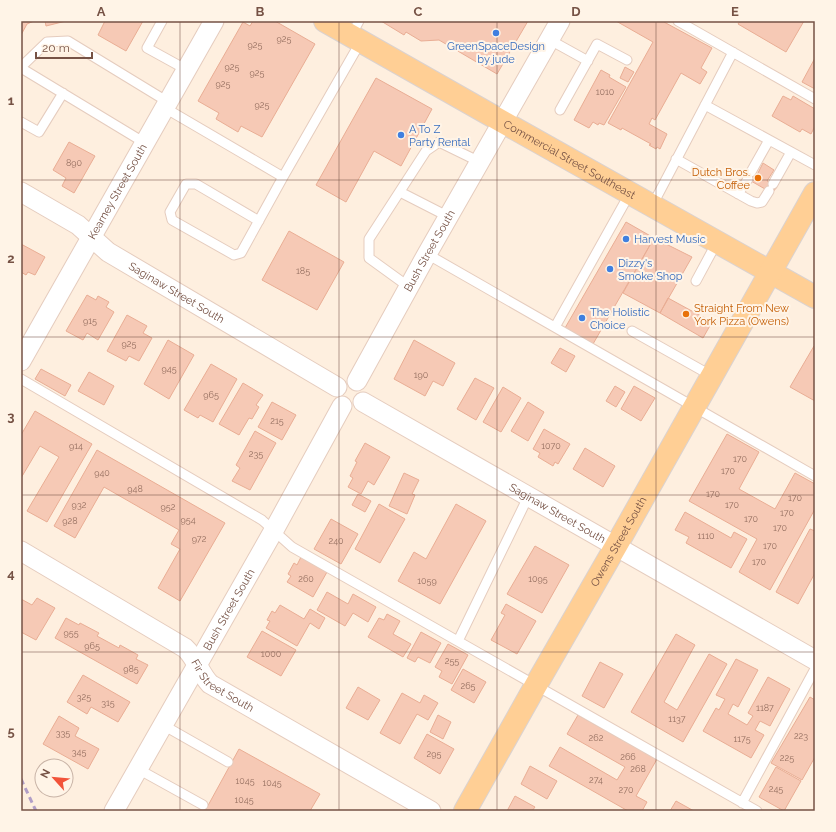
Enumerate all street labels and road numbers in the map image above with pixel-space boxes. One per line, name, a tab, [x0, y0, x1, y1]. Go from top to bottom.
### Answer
street label: Commercial Street Southeast	[501, 118, 638, 202]
street label: Kearney Street South	[86, 142, 150, 242]
street label: Bush Street South	[402, 208, 458, 294]
street label: Saginaw Street South	[126, 260, 227, 326]
street label: Saginaw Street South	[507, 481, 608, 546]
street label: Owens Street South	[588, 495, 649, 589]
street label: Bush Street South	[201, 567, 258, 653]
street label: Fir Street South	[188, 657, 256, 715]

